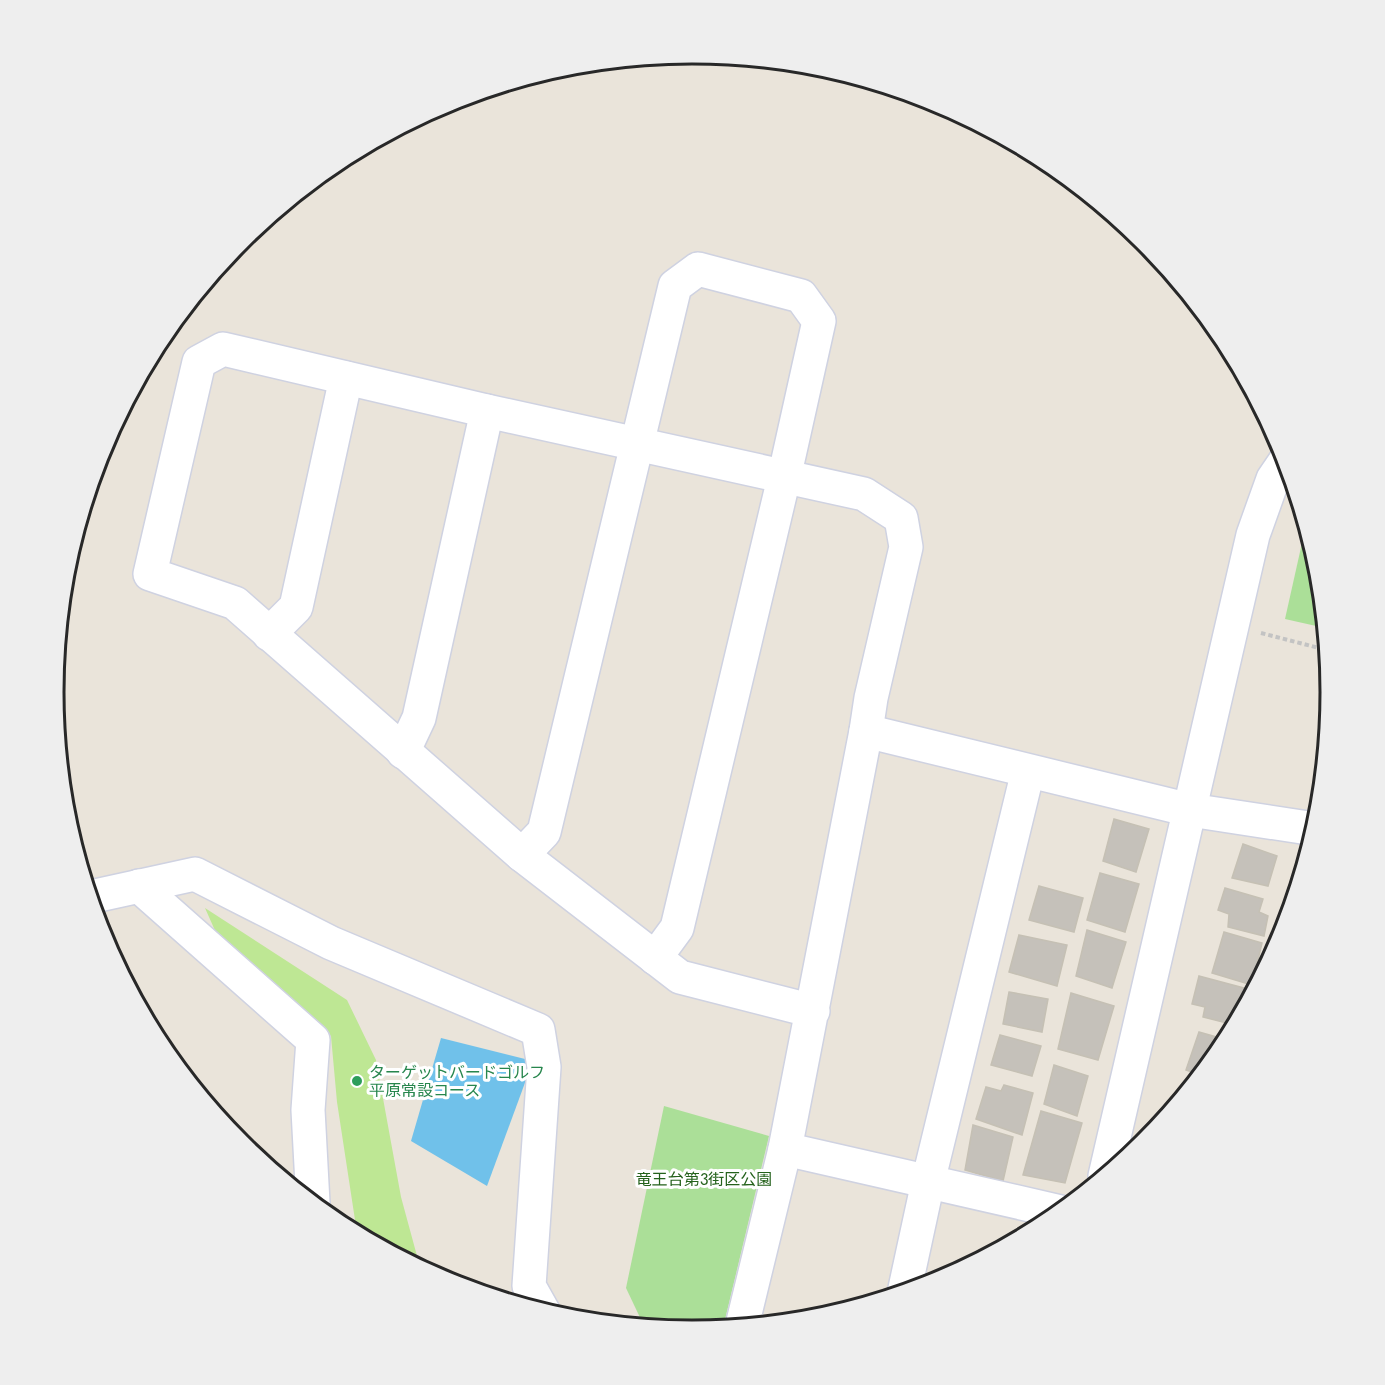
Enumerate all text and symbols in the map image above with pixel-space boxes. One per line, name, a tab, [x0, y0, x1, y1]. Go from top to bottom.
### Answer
place label: ターゲットバードゴルフ 平原常設コース	[369, 1061, 545, 1102]
marker: ターゲットバードゴルフ 平原常設コース	[350, 1074, 364, 1088]
park label: 竜王台第3街区公園	[636, 1168, 772, 1191]

